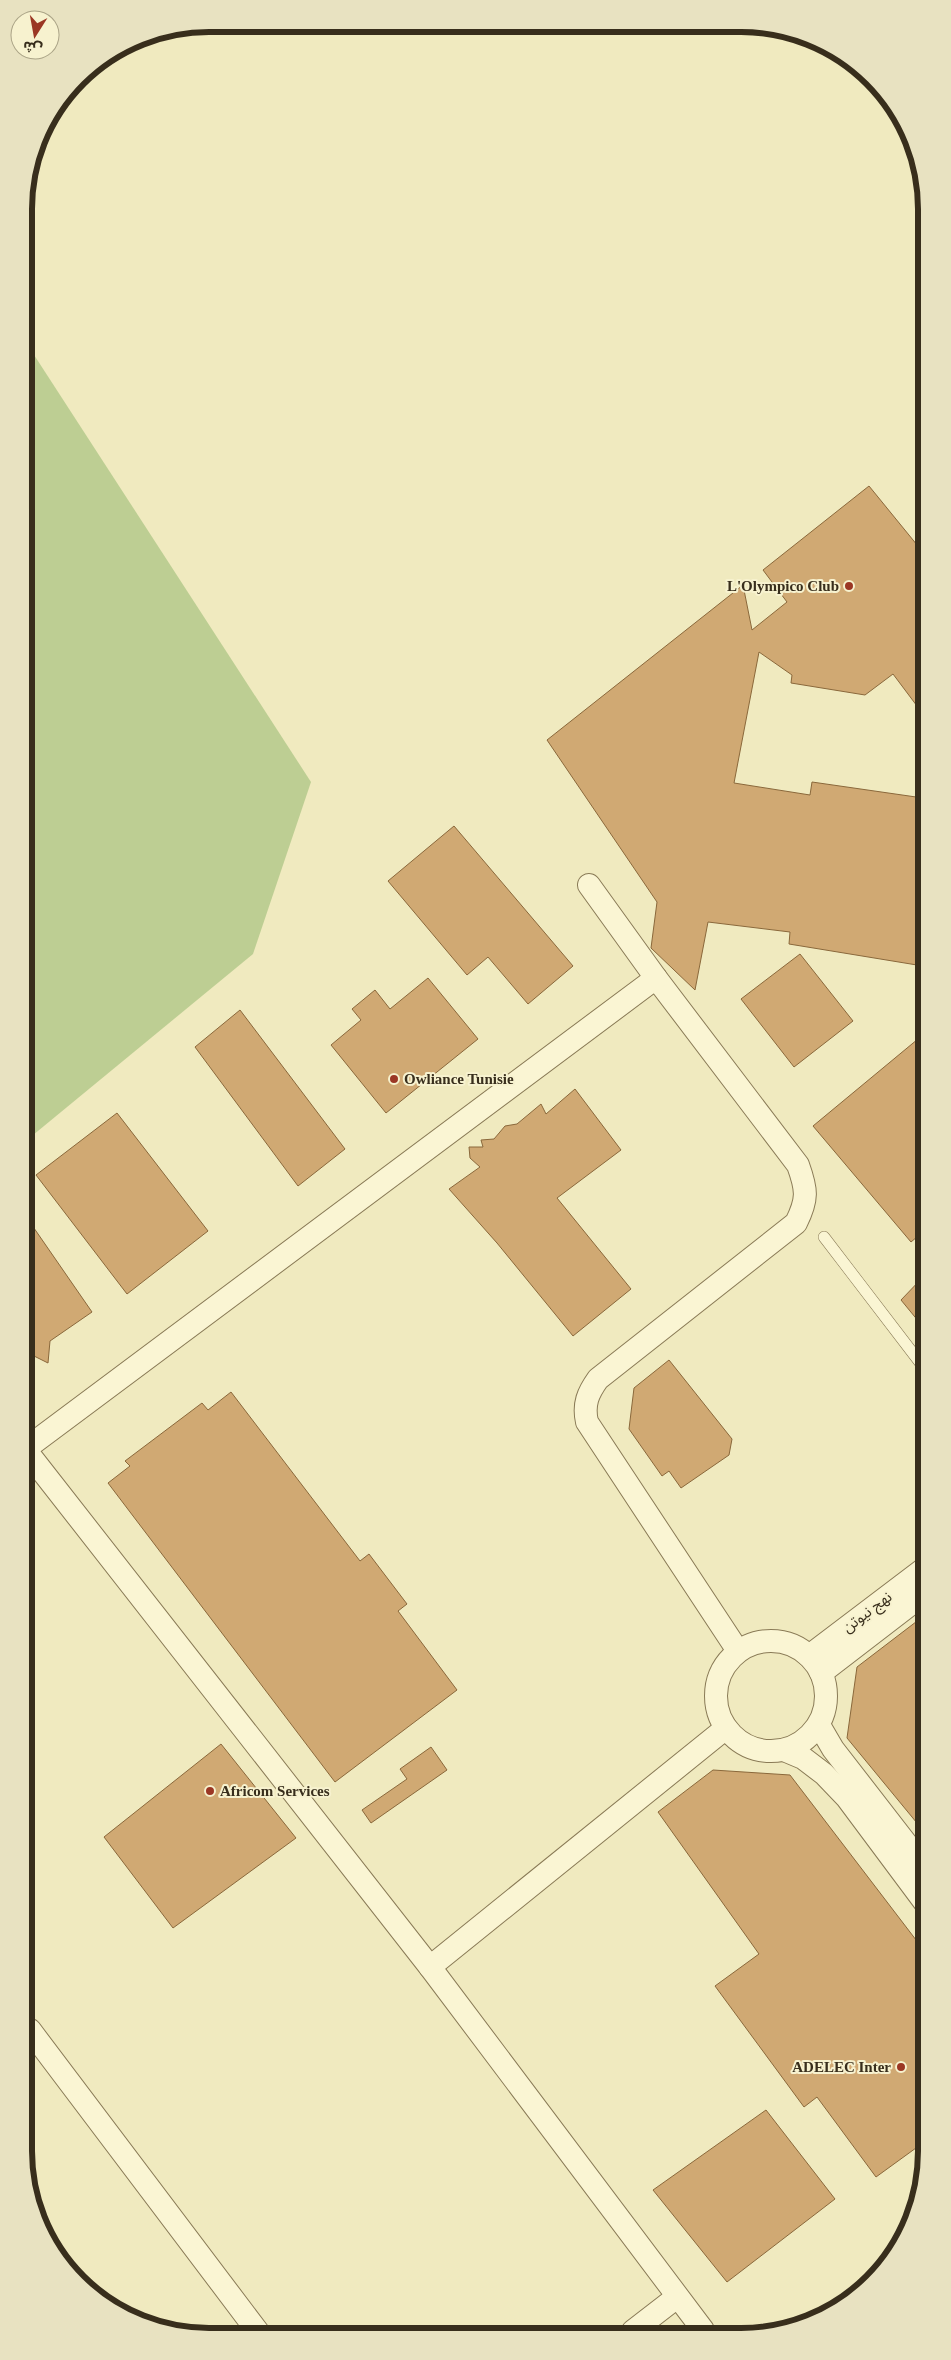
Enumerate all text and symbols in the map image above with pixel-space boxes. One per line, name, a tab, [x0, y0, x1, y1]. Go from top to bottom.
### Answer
north arrow	[10, 10, 60, 60]
text: ش	[22, 38, 43, 56]
place label: L'Olympico Club	[727, 578, 839, 594]
marker: L'Olympico Club	[843, 580, 855, 592]
place label: Owliance Tunisie	[404, 1071, 514, 1087]
marker: Owliance Tunisie	[388, 1073, 400, 1085]
street label: نهج نيوتن	[839, 1588, 897, 1639]
place label: Africom Services	[220, 1783, 330, 1799]
marker: Africom Services	[204, 1785, 216, 1797]
place label: ADELEC Inter	[792, 2059, 891, 2075]
marker: ADELEC Inter	[895, 2061, 907, 2073]

